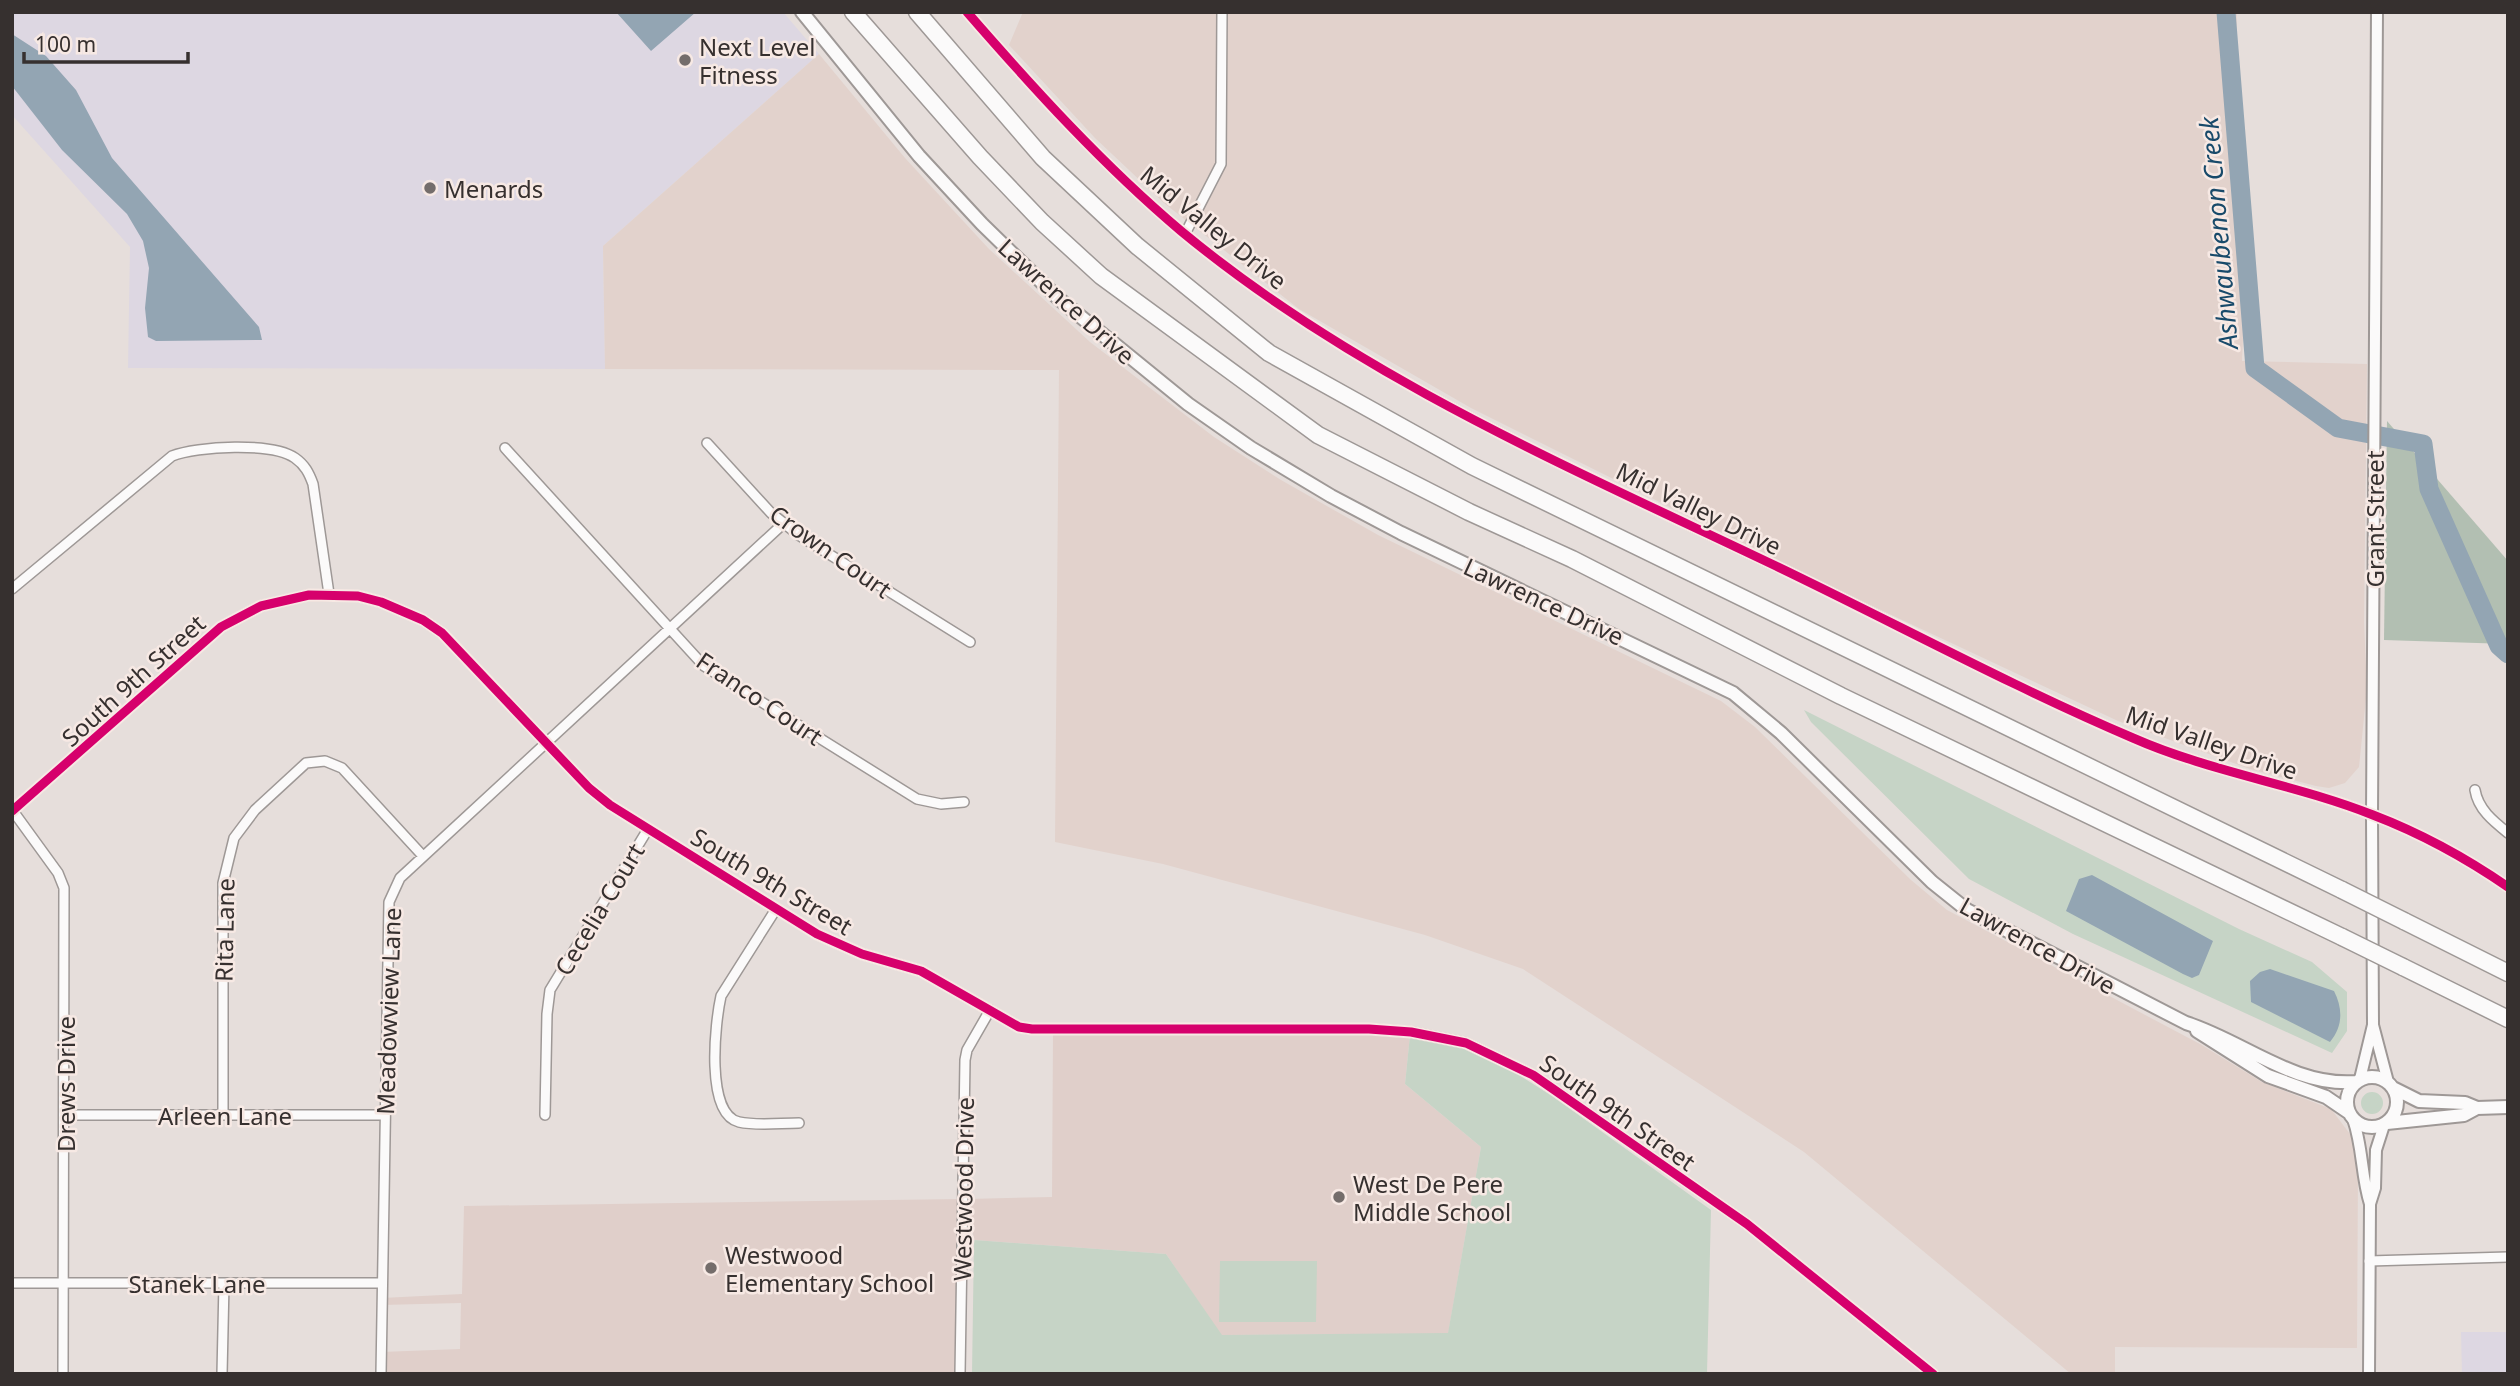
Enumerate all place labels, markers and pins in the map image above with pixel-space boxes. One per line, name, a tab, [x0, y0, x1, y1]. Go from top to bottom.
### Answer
place label: Next Level Fitness	[699, 30, 815, 91]
marker: Next Level Fitness	[677, 52, 693, 68]
place label: Menards	[444, 172, 543, 205]
marker: Menards	[422, 180, 438, 196]
place label: West De Pere Middle School	[1353, 1167, 1511, 1228]
marker: West De Pere Middle School	[1331, 1189, 1347, 1205]
place label: Westwood Elementary School	[725, 1238, 934, 1299]
marker: Westwood Elementary School	[703, 1260, 719, 1276]

